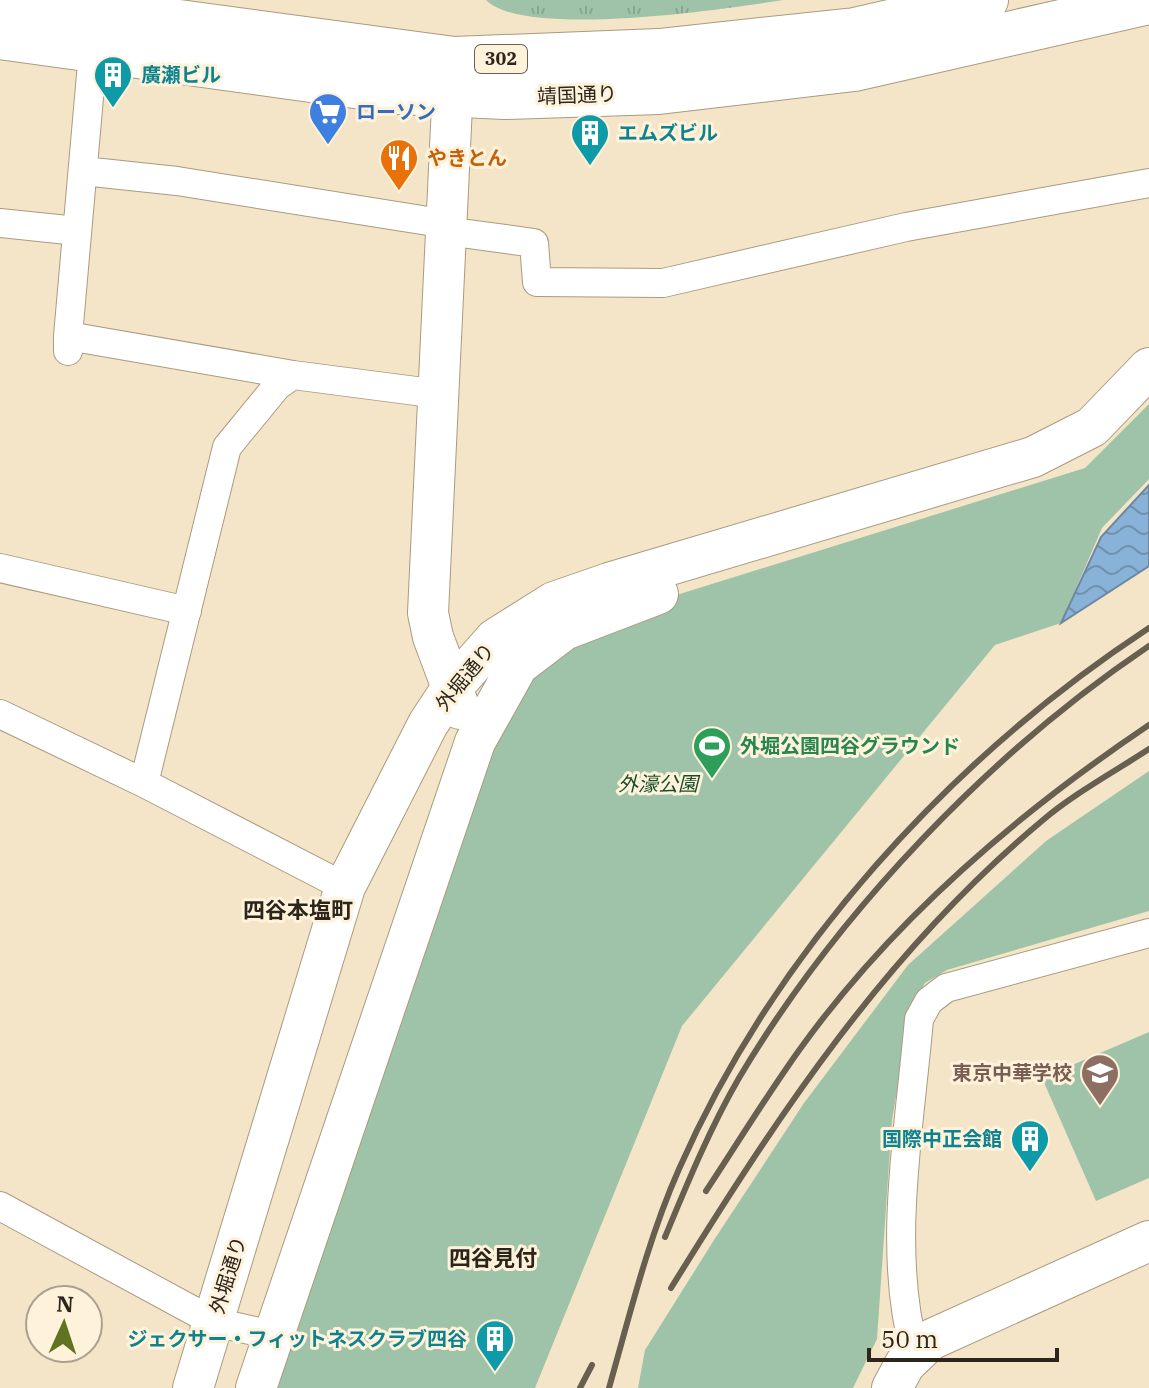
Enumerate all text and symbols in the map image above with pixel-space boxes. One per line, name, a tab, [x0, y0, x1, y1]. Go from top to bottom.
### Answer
road number: 302	[475, 45, 527, 73]
building icon: 廣瀬ビル	[92, 54, 134, 109]
place label: 廣瀬ビル	[141, 61, 221, 88]
street label: 靖国通り	[537, 80, 617, 109]
supermarket icon: ローソン	[307, 91, 349, 146]
place label: ローソン	[356, 98, 436, 125]
building icon: エムズビル	[569, 112, 611, 167]
place label: エムズビル	[618, 119, 718, 146]
restaurant icon: やきとん	[378, 137, 420, 192]
place label: やきとん	[427, 144, 507, 171]
street label: 外堀通り	[429, 637, 500, 716]
sports icon: 外堀公園四谷グラウンド	[691, 725, 733, 780]
place label: 外堀公園四谷グラウンド	[740, 732, 960, 759]
park label: 外濠公園	[618, 770, 701, 797]
district label: 四谷本塩町	[243, 895, 353, 924]
school or university icon: 東京中華学校	[1079, 1052, 1121, 1107]
place label: 東京中華学校	[952, 1059, 1072, 1086]
building icon: 国際中正会館	[1009, 1118, 1051, 1173]
place label: 国際中正会館	[882, 1125, 1002, 1152]
street label: 外堀通り	[203, 1233, 252, 1317]
district label: 四谷見付	[449, 1243, 537, 1272]
north arrow	[24, 1284, 104, 1364]
text: N	[56, 1289, 75, 1318]
scale bar	[869, 1312, 1057, 1362]
building icon: ジェクサー・フィットネスクラブ四谷	[474, 1318, 516, 1373]
text: 50 m	[881, 1323, 938, 1355]
place label: ジェクサー・フィットネスクラブ四谷	[127, 1325, 467, 1352]

